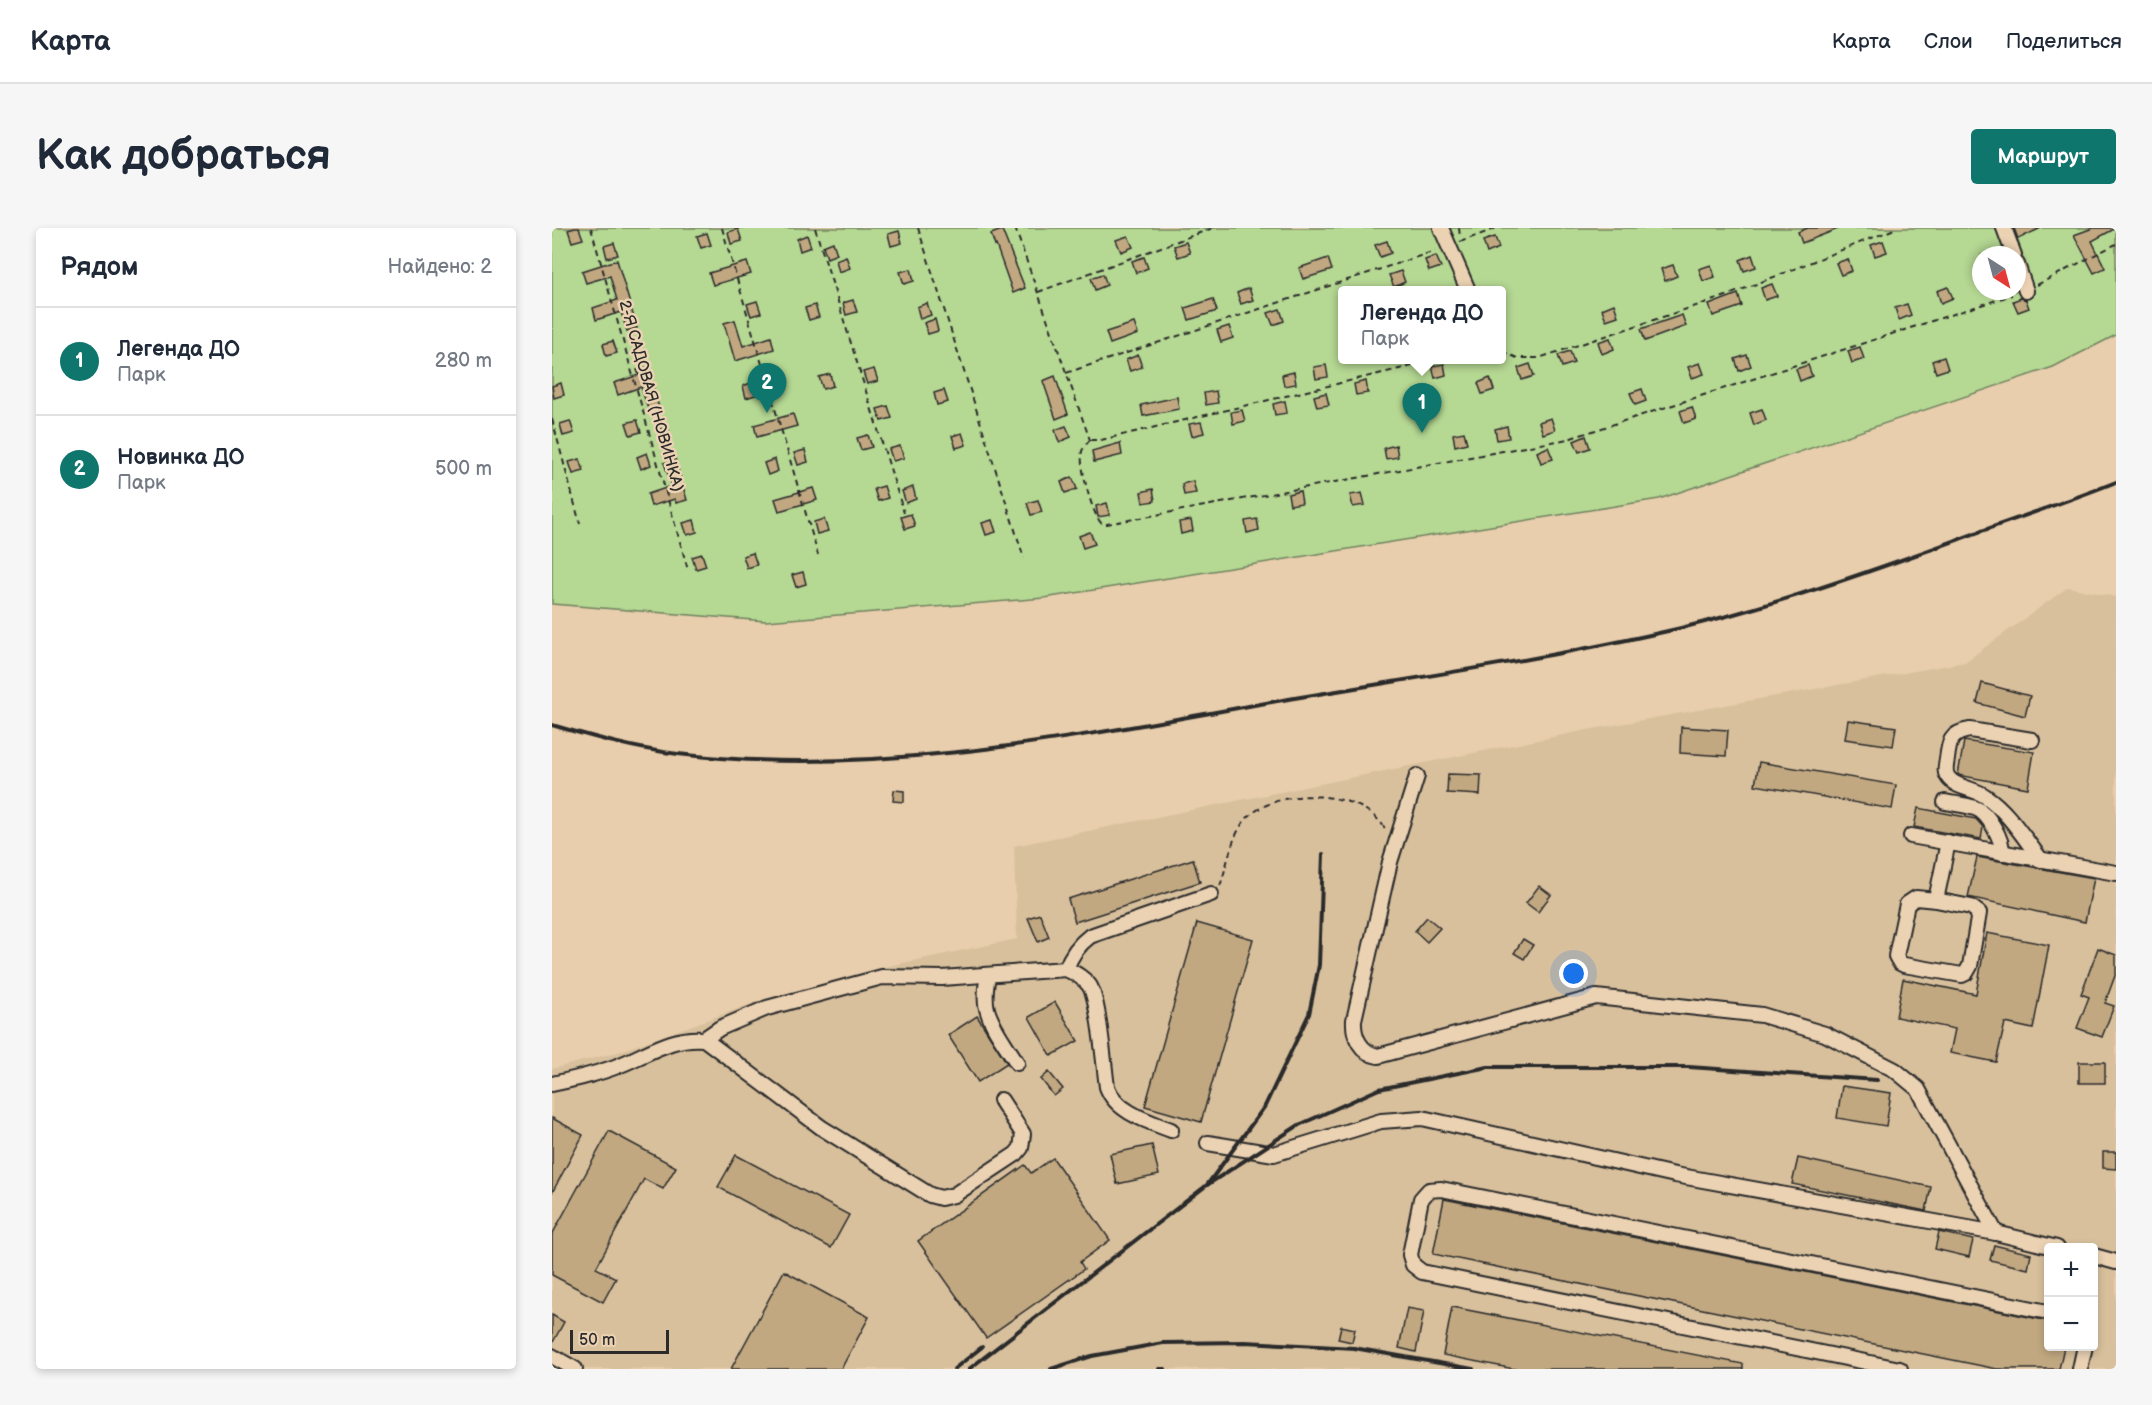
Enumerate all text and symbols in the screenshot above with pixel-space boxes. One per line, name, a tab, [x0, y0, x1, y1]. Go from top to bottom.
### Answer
text: Карта	[30, 25, 110, 58]
text: Карта	[1832, 29, 1891, 54]
text: Слои	[1924, 29, 1973, 54]
text: Поделиться	[2006, 29, 2122, 54]
button: Маршрут	[1971, 129, 2116, 184]
text: Как добраться	[36, 131, 331, 182]
north arrow	[1972, 246, 2026, 300]
text: Рядом	[60, 252, 138, 283]
text: Найдено: 2	[388, 255, 492, 279]
popup	[1338, 286, 1506, 364]
street label: 2-Я САДОВАЯ (НОВИНКА)	[615, 298, 687, 494]
text: Легенда ДО	[1360, 300, 1484, 327]
text: Парк	[1360, 327, 1409, 351]
text: Легенда ДО	[117, 336, 240, 363]
text: 1	[75, 349, 84, 373]
text: 280 m	[435, 349, 492, 373]
text: Парк	[117, 363, 166, 387]
pin: 2	[748, 364, 786, 413]
pin: 1	[1402, 384, 1442, 433]
text: Новинка ДО	[117, 444, 245, 471]
text: 2	[74, 457, 85, 481]
text: 500 m	[435, 457, 492, 481]
text: Парк	[117, 471, 166, 495]
your location	[1559, 959, 1588, 988]
map controls	[2044, 1243, 2098, 1351]
button: +	[2044, 1243, 2098, 1297]
button: −	[2044, 1297, 2098, 1351]
scale bar	[570, 1327, 669, 1354]
text: 50 m	[579, 1331, 615, 1350]

